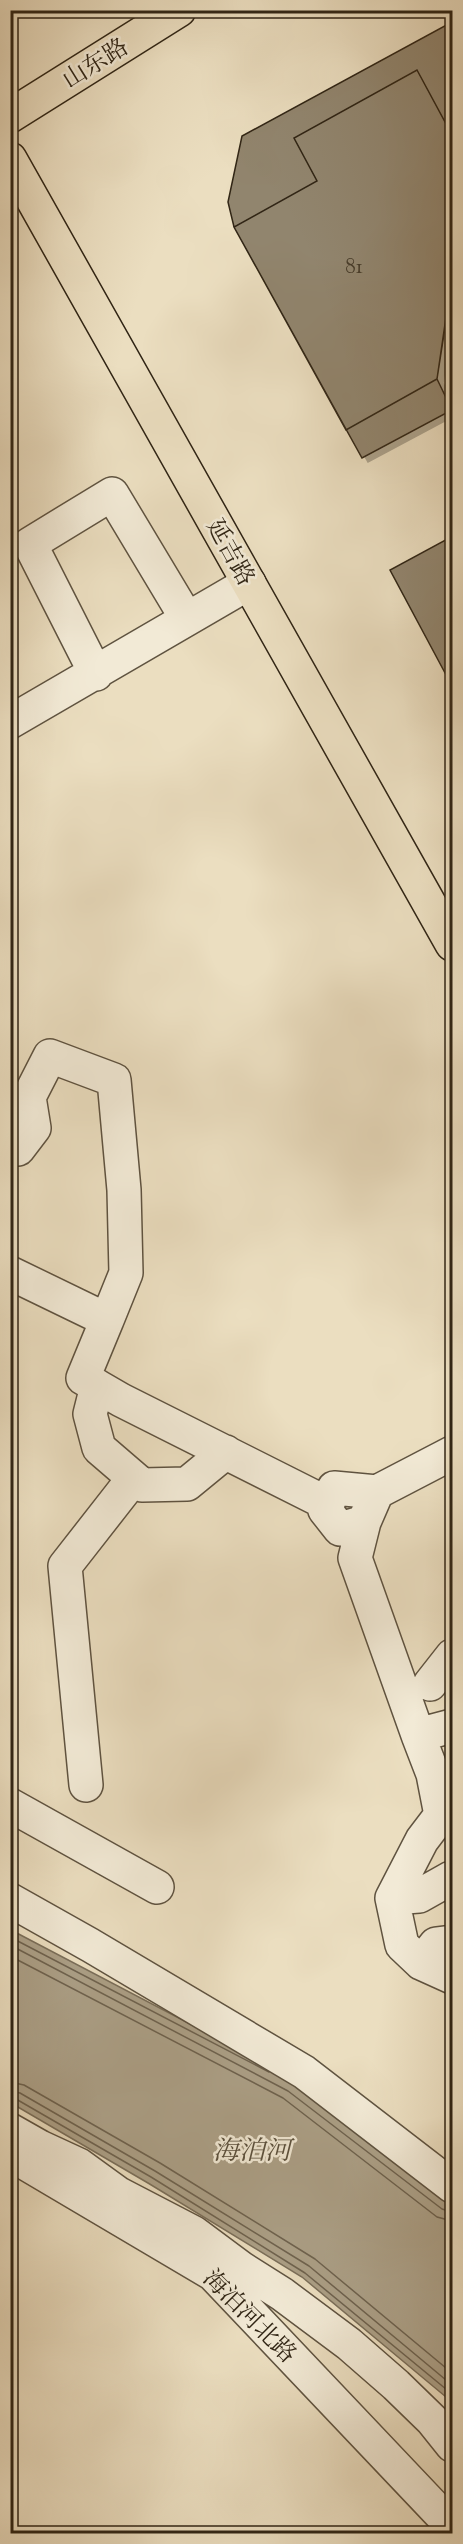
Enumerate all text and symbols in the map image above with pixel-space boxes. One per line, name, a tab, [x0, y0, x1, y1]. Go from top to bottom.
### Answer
street label: 山东路	[57, 31, 136, 98]
house number: 81	[345, 253, 363, 283]
street label: 延吉路	[197, 513, 262, 593]
water label: 海泊河	[213, 2134, 295, 2171]
street label: 海泊河北路	[194, 2263, 303, 2372]

